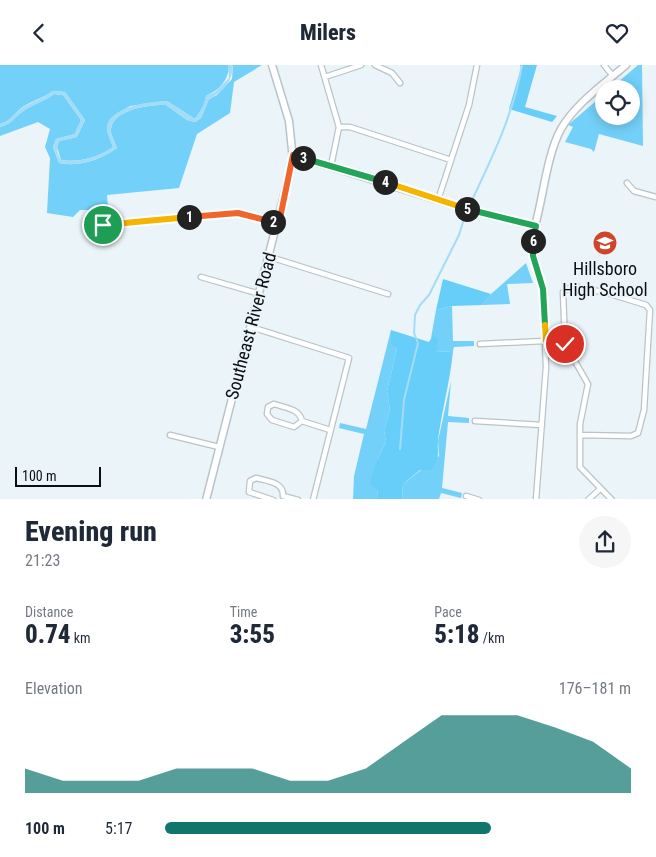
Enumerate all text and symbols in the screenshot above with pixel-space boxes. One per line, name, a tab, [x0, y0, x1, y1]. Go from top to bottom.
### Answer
icon: back	[25, 19, 53, 47]
icon: heart	[603, 19, 631, 47]
text: Milers	[300, 20, 356, 45]
map controls	[595, 80, 640, 125]
button: locate	[595, 80, 640, 125]
pin: 3	[290, 145, 316, 171]
text: 3	[300, 150, 307, 166]
pin: 4	[372, 169, 398, 195]
text: 4	[382, 174, 389, 190]
pin: 5	[454, 197, 480, 221]
text: 5	[464, 201, 471, 217]
pin	[82, 204, 124, 246]
pin: 1	[176, 205, 202, 229]
text: 1	[186, 209, 193, 225]
pin: 2	[260, 209, 286, 235]
icon: arrive	[89, 211, 117, 239]
text: 2	[270, 214, 277, 230]
pin: 6	[520, 229, 546, 253]
school or university icon: Hillsboro High School	[592, 230, 618, 256]
text: 6	[530, 233, 537, 249]
street label: Southeast River Road	[221, 250, 280, 402]
place label: Hillsboro High School	[562, 258, 648, 300]
pin	[544, 323, 586, 365]
icon: check	[551, 330, 579, 358]
scale bar	[15, 465, 101, 488]
text: 100 m	[22, 468, 57, 484]
text: Evening run	[25, 515, 157, 548]
button: share	[579, 516, 631, 568]
text: 21:23	[25, 551, 60, 570]
text: Distance	[25, 604, 73, 620]
text: Time	[230, 604, 257, 620]
text: Pace	[434, 604, 462, 620]
text: 0.74	[25, 620, 71, 649]
text: 3:55	[230, 620, 275, 649]
text: 5:18	[434, 620, 480, 649]
text: km	[71, 630, 91, 646]
text: /km	[480, 630, 505, 646]
text: Elevation	[25, 679, 83, 698]
text: 176–181 m	[559, 679, 631, 698]
text: 100 m	[25, 819, 65, 838]
text: 5:17	[105, 819, 132, 838]

